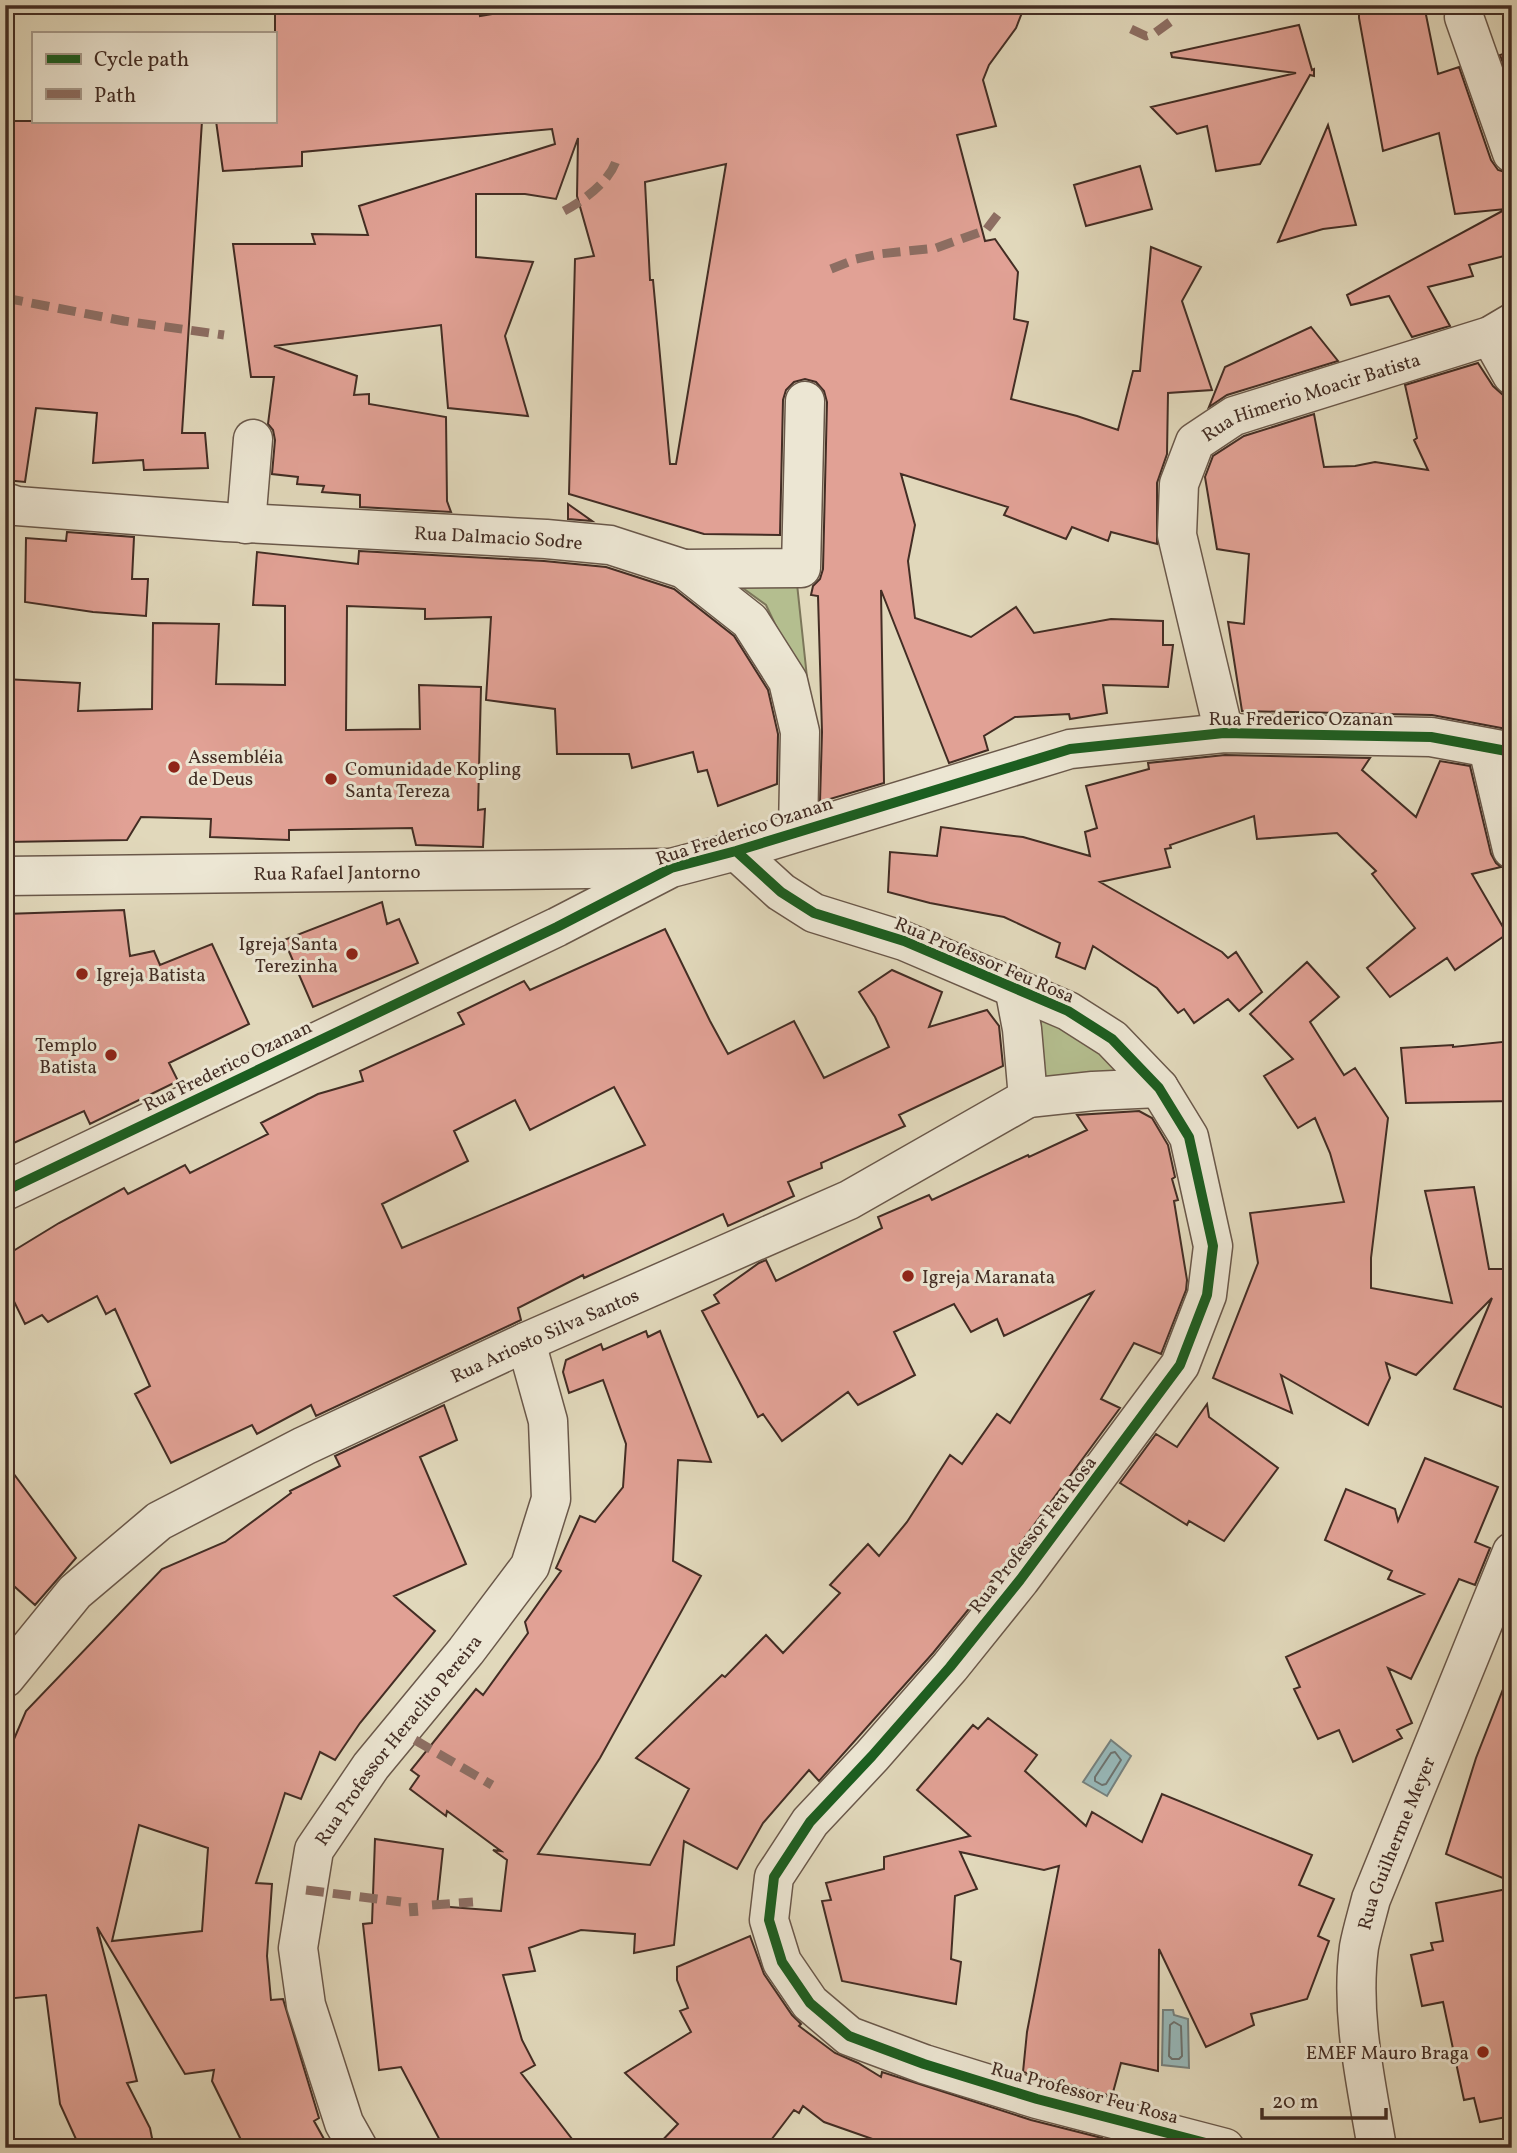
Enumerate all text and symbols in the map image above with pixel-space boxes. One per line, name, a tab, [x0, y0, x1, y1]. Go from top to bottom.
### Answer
legend	[32, 32, 276, 122]
text: Cycle path	[94, 46, 189, 75]
text: Path	[94, 82, 136, 111]
street label: Rua Himerio Moacir Batista	[1197, 348, 1424, 449]
street label: Rua Dalmacio Sodre	[413, 521, 584, 557]
street label: Rua Frederico Ozanan	[1209, 707, 1393, 733]
place label: Assembléia de Deus	[188, 745, 284, 793]
place label: Comunidade Kopling Santa Tereza	[345, 757, 521, 805]
marker: Assembléia de Deus	[166, 759, 182, 775]
marker: Comunidade Kopling Santa Tereza	[323, 771, 339, 787]
street label: Rua Frederico Ozanan	[653, 791, 837, 873]
street label: Rua Rafael Jantorno	[253, 860, 421, 888]
street label: Rua Professor Feu Rosa	[890, 911, 1078, 1011]
place label: Igreja Santa Terezinha	[239, 932, 338, 980]
marker: Igreja Santa Terezinha	[344, 946, 360, 962]
place label: Igreja Batista	[96, 963, 206, 989]
marker: Igreja Batista	[74, 966, 90, 982]
street label: Rua Frederico Ozanan	[139, 1015, 317, 1119]
place label: Templo Batista	[35, 1033, 97, 1081]
marker: Templo Batista	[103, 1047, 119, 1063]
place label: Igreja Maranata	[922, 1265, 1055, 1291]
marker: Igreja Maranata	[900, 1268, 916, 1284]
street label: Rua Ariosto Silva Santos	[447, 1283, 643, 1390]
street label: Rua Professor Feu Rosa	[964, 1451, 1103, 1619]
street label: Rua Professor Heraclito Pereira	[310, 1630, 489, 1851]
street label: Rua Guilherme Meyer	[1352, 1753, 1443, 1933]
place label: EMEF Mauro Braga	[1306, 2041, 1469, 2067]
marker: EMEF Mauro Braga	[1475, 2044, 1491, 2060]
street label: Rua Professor Feu Rosa	[988, 2056, 1181, 2132]
scale bar	[1262, 2076, 1386, 2120]
text: 20 m	[1272, 2088, 1318, 2117]

